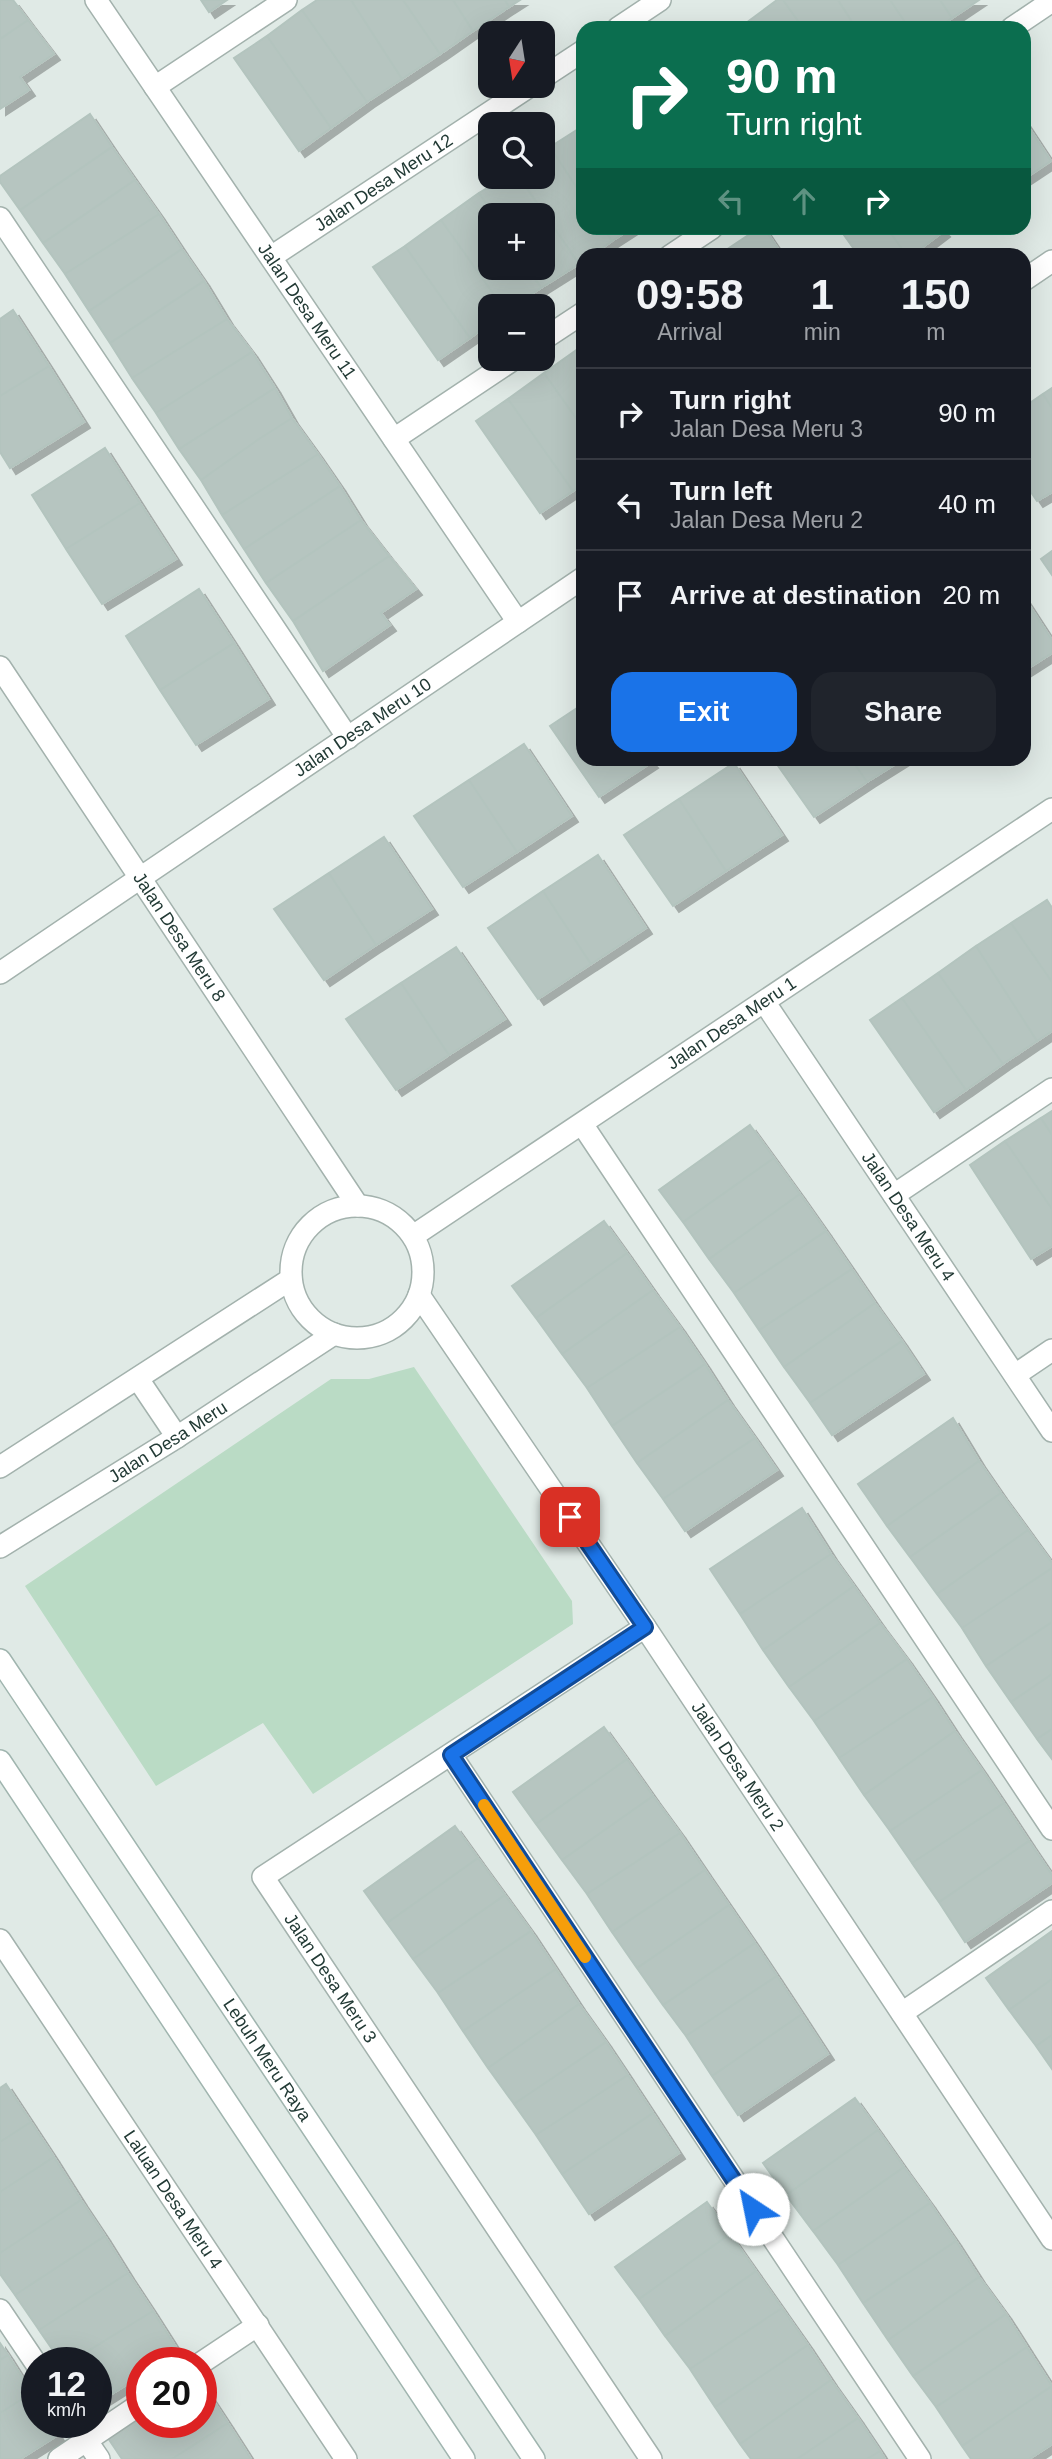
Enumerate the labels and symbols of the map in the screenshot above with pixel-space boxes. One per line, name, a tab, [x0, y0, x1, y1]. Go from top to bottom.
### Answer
north arrow	[478, 21, 555, 98]
street label: Jalan Desa Meru 12	[311, 130, 456, 235]
street label: Jalan Desa Meru 11	[254, 239, 360, 383]
street label: Jalan Desa Meru 10	[290, 674, 435, 781]
street label: Jalan Desa Meru 8	[129, 868, 229, 1005]
street label: Jalan Desa Meru 1	[663, 973, 800, 1074]
street label: Jalan Desa Meru 4	[858, 1148, 959, 1285]
street label: Jalan Desa Meru	[105, 1397, 231, 1487]
pin	[540, 1487, 600, 1547]
street label: Jalan Desa Meru 2	[688, 1698, 788, 1835]
street label: Jalan Desa Meru 3	[280, 1910, 381, 2047]
street label: Lebuh Meru Raya	[219, 1995, 316, 2126]
street label: Laluan Desa Meru 4	[120, 2127, 226, 2273]
position arrow	[716, 2172, 790, 2246]
speed limit sign: 20	[126, 2347, 217, 2438]

